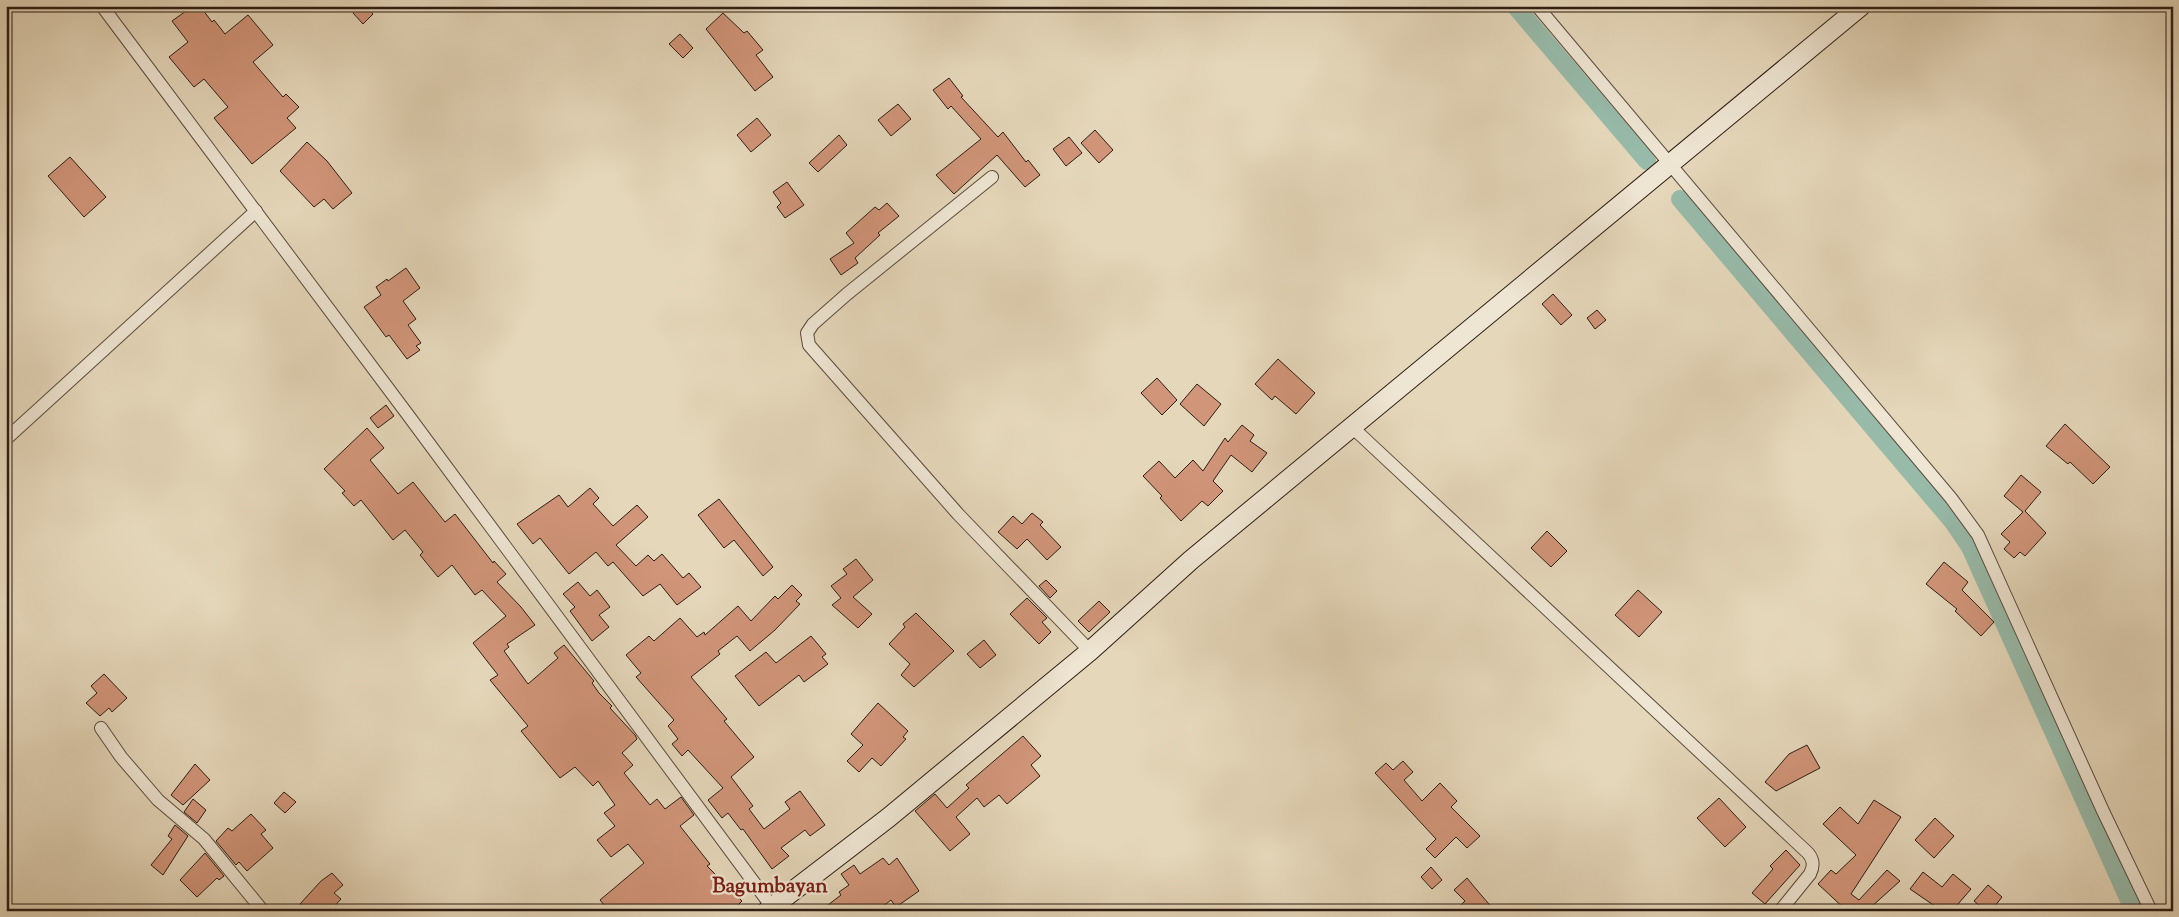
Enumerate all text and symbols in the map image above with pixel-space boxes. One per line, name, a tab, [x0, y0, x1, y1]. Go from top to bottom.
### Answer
district label: Bagumbayan	[712, 872, 828, 902]

